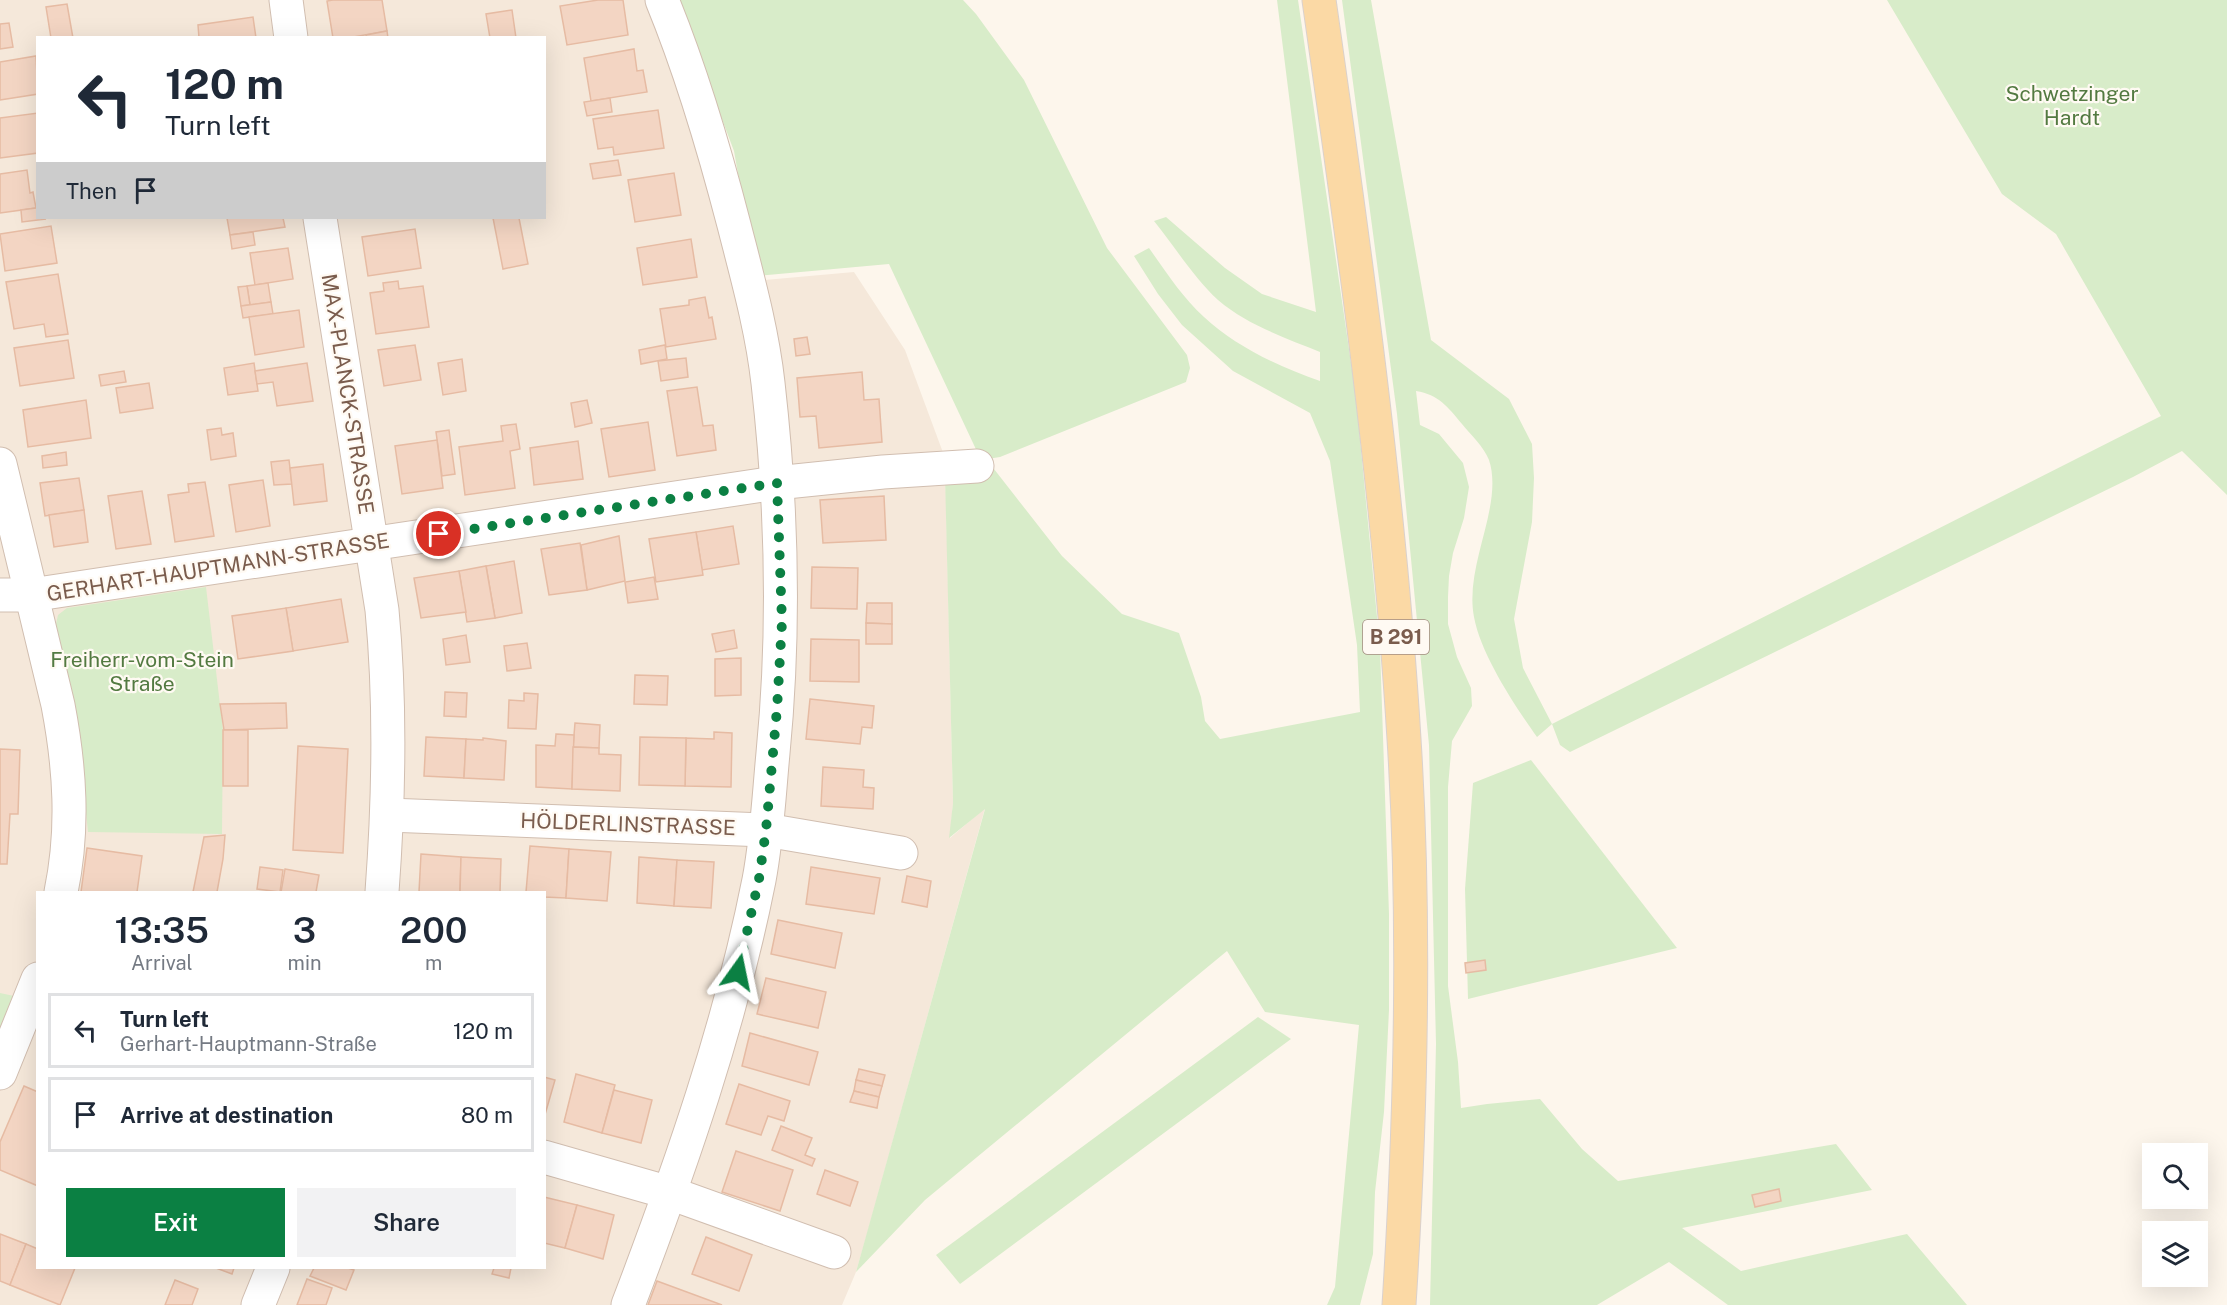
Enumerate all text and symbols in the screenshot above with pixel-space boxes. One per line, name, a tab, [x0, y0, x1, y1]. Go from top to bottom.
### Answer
text: 120 m	[165, 59, 284, 108]
icon: left	[66, 60, 144, 138]
park label: Schwetzinger Hardt	[2005, 81, 2139, 130]
text: Turn left	[165, 109, 271, 141]
icon: arrive	[129, 174, 162, 207]
text: Then	[66, 178, 117, 204]
street label: MAX-PLANCK-STRASSE	[317, 272, 379, 516]
pin	[413, 508, 464, 559]
icon: arrive	[422, 517, 455, 550]
street label: GERHART-HAUPTMANN-STRASSE	[45, 528, 391, 606]
road number: B 291	[1363, 620, 1429, 654]
park label: Freiherr-vom-Stein Straße	[50, 647, 234, 696]
street label: HÖLDERLINSTRASSE	[520, 808, 736, 840]
text: 13:35	[115, 909, 209, 951]
text: 3	[293, 909, 316, 951]
text: 200	[400, 909, 467, 951]
position arrow	[706, 940, 770, 1004]
text: Arrival	[131, 951, 193, 975]
text: min	[288, 951, 322, 975]
text: m	[425, 951, 442, 975]
text: Turn left	[120, 1006, 209, 1032]
icon: left	[69, 1014, 102, 1047]
text: 120 m	[453, 1018, 513, 1044]
text: Gerhart-Hauptmann-Straße	[120, 1032, 377, 1056]
icon: arrive	[69, 1098, 102, 1131]
text: Arrive at destination	[120, 1102, 333, 1128]
text: 80 m	[461, 1102, 513, 1128]
map controls	[2142, 1143, 2208, 1287]
button: search	[2142, 1143, 2208, 1209]
button: Exit	[66, 1188, 285, 1257]
button: Share	[297, 1188, 516, 1257]
button: layers	[2142, 1221, 2208, 1287]

